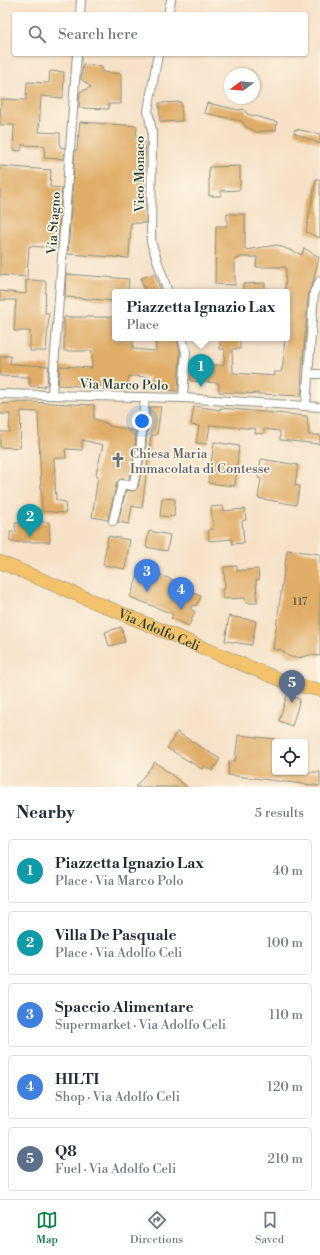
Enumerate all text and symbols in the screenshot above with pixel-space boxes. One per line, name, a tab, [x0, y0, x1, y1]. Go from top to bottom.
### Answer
search box	[12, 12, 308, 56]
icon: search	[26, 23, 48, 45]
text: Search here	[58, 25, 138, 44]
north arrow	[224, 68, 260, 104]
street label: Vico Monaco	[132, 136, 148, 213]
street label: Via Stagno	[44, 191, 64, 256]
popup	[112, 289, 290, 341]
text: Piazzetta Ignazio Lax	[126, 298, 276, 317]
text: Place	[126, 317, 159, 333]
pin: 1	[188, 354, 214, 387]
street label: Via Marco Polo	[79, 376, 168, 394]
your location	[132, 411, 152, 431]
place label: Chiesa Maria Immacolata di Contesse	[130, 446, 270, 477]
church icon: Chiesa Maria Immacolata di Contesse	[109, 451, 127, 469]
pin: 2	[17, 504, 43, 537]
pin: 3	[134, 559, 160, 592]
pin: 4	[168, 577, 194, 610]
house number: 117	[293, 595, 308, 609]
street label: Via Adolfo Celi	[115, 605, 202, 655]
pin: 5	[279, 670, 305, 703]
map controls	[272, 739, 308, 775]
button: locate	[272, 739, 308, 775]
text: Nearby	[16, 802, 75, 824]
text: 5 results	[255, 805, 304, 821]
text: Piazzetta Ignazio Lax	[55, 854, 204, 873]
text: 1	[27, 863, 33, 879]
text: 40 m	[273, 863, 303, 879]
text: Place · Via Marco Polo	[55, 873, 184, 889]
text: Villa De Pasquale	[55, 926, 177, 945]
text: 2	[26, 935, 34, 951]
text: 100 m	[267, 935, 303, 951]
text: Place · Via Adolfo Celi	[55, 945, 182, 961]
text: Spaccio Alimentare	[55, 998, 194, 1017]
text: 3	[26, 1007, 34, 1023]
text: 110 m	[269, 1007, 303, 1023]
text: Supermarket · Via Adolfo Celi	[55, 1017, 226, 1033]
text: HILTI	[55, 1070, 99, 1089]
text: 4	[26, 1079, 34, 1095]
text: 120 m	[267, 1079, 303, 1095]
text: Shop · Via Adolfo Celi	[55, 1089, 180, 1105]
text: Q8	[55, 1142, 77, 1161]
text: 5	[26, 1151, 34, 1167]
text: 210 m	[268, 1151, 303, 1167]
text: Fuel · Via Adolfo Celi	[55, 1161, 176, 1177]
tab: Map	[36, 1209, 58, 1247]
tab: Directions	[130, 1209, 183, 1247]
tab: Saved	[255, 1209, 284, 1247]

